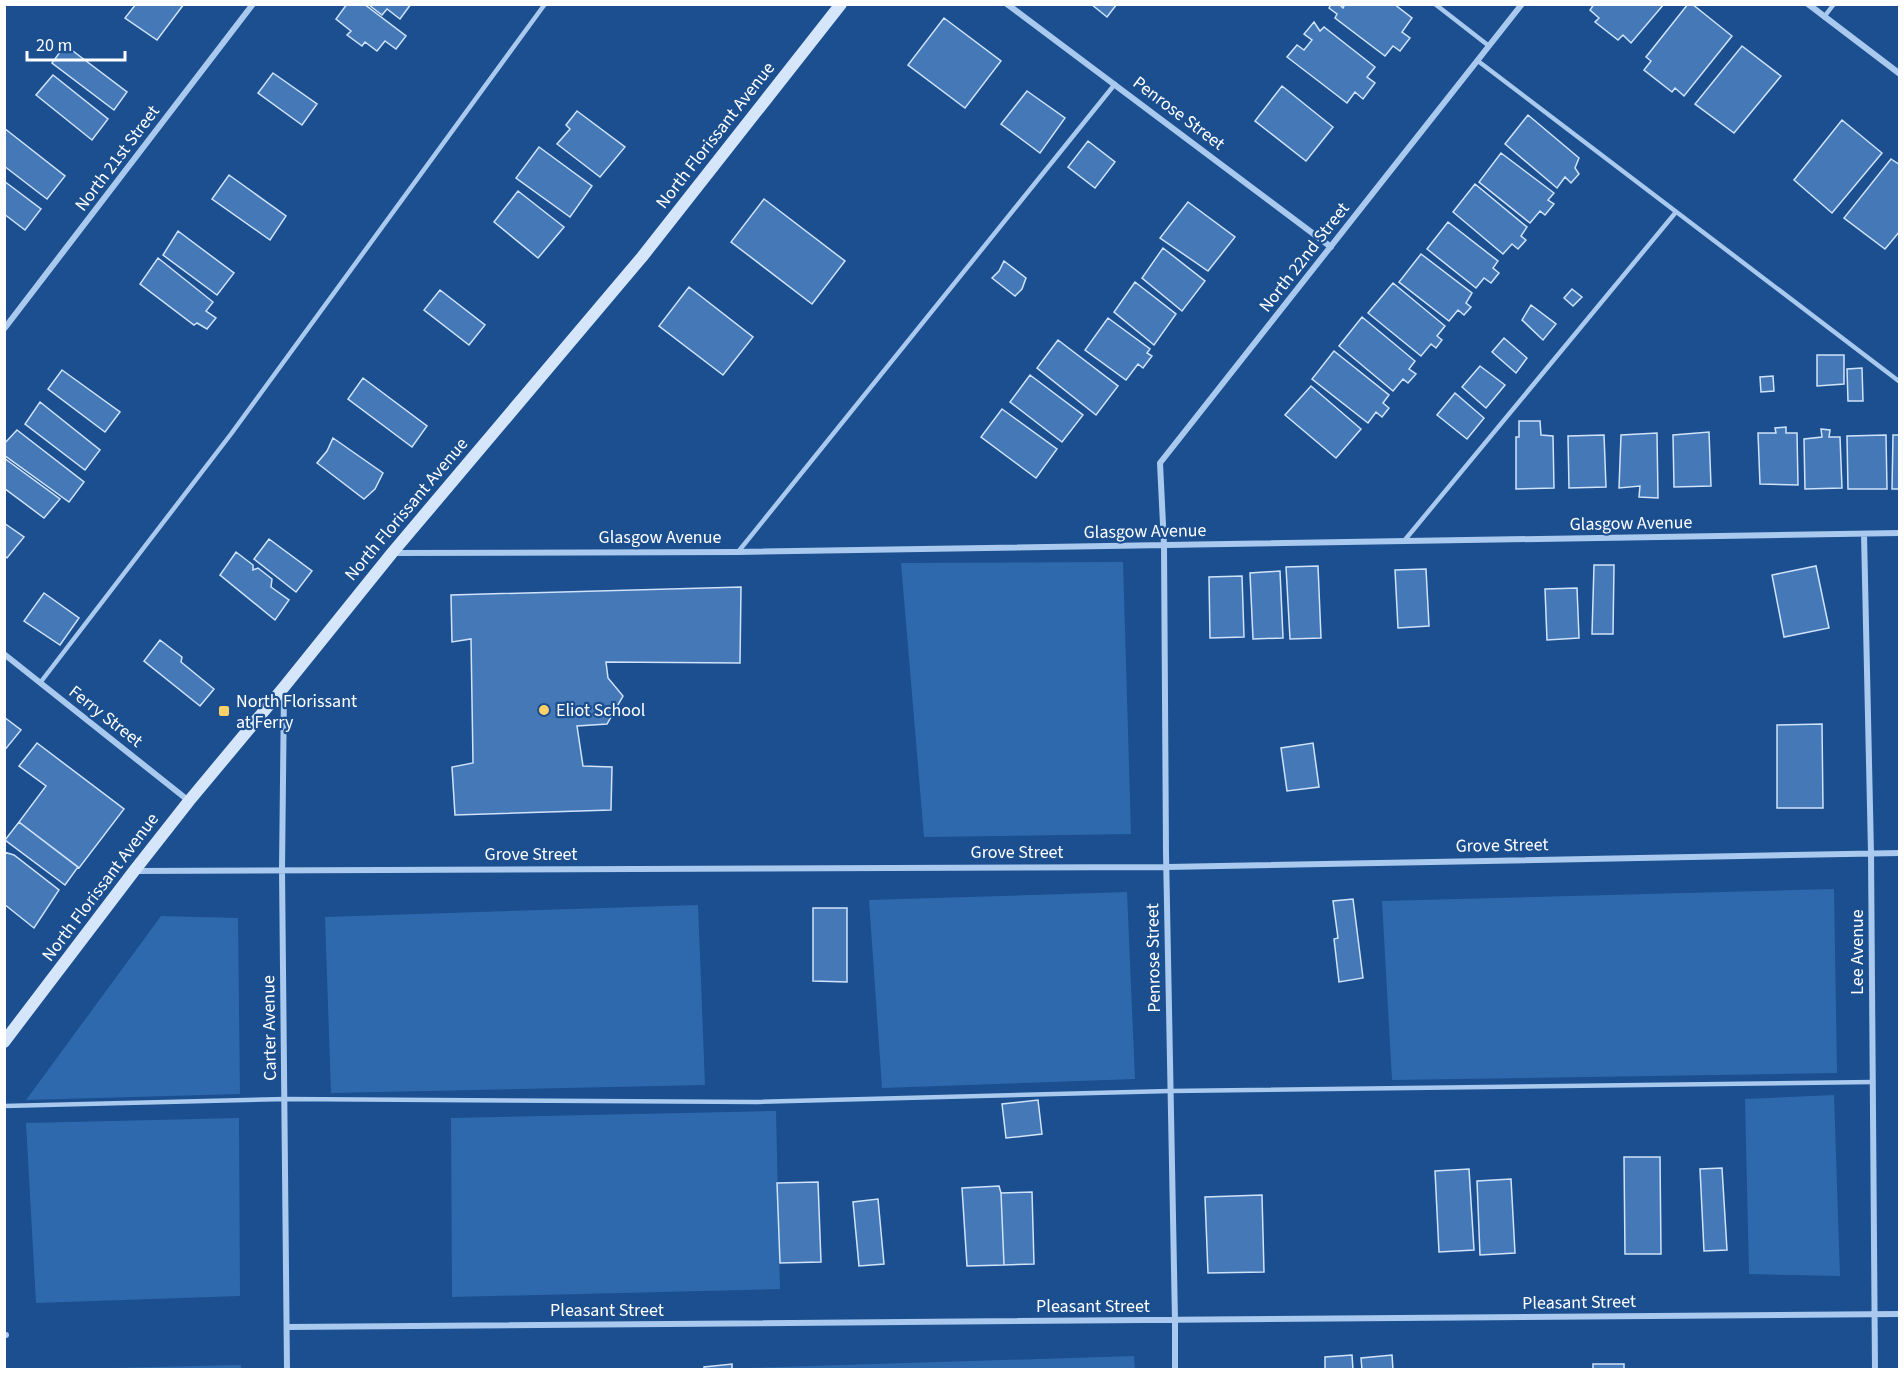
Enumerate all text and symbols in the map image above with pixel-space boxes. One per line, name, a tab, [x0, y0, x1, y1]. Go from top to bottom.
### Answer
scale bar	[27, 24, 124, 62]
text: 20 m	[36, 33, 72, 58]
street label: North Florissant Avenue	[650, 57, 781, 214]
street label: Penrose Street	[1127, 70, 1230, 156]
street label: North 21st Street	[69, 100, 166, 217]
street label: North 22nd Street	[1253, 197, 1355, 318]
street label: North Florissant Avenue	[339, 432, 474, 586]
street label: Glasgow Avenue	[1569, 510, 1693, 537]
street label: Glasgow Avenue	[1083, 518, 1207, 545]
street label: Glasgow Avenue	[599, 525, 721, 550]
street label: Ferry Street	[63, 680, 148, 753]
place label: North Florissant at Ferry	[236, 689, 357, 735]
place label: Eliot School	[556, 698, 645, 723]
marker: Eliot School	[537, 703, 551, 717]
marker: North Florissant at Ferry	[217, 704, 231, 718]
street label: North Florissant Avenue	[36, 808, 165, 967]
street label: Grove Street	[1455, 832, 1549, 859]
street label: Grove Street	[971, 840, 1063, 865]
street label: Grove Street	[485, 842, 577, 867]
street label: Penrose Street	[1140, 903, 1167, 1013]
street label: Lee Avenue	[1845, 909, 1870, 995]
street label: Carter Avenue	[256, 975, 283, 1081]
street label: Pleasant Street	[1522, 1289, 1636, 1316]
street label: Pleasant Street	[1036, 1294, 1150, 1319]
street label: Pleasant Street	[550, 1298, 664, 1323]

